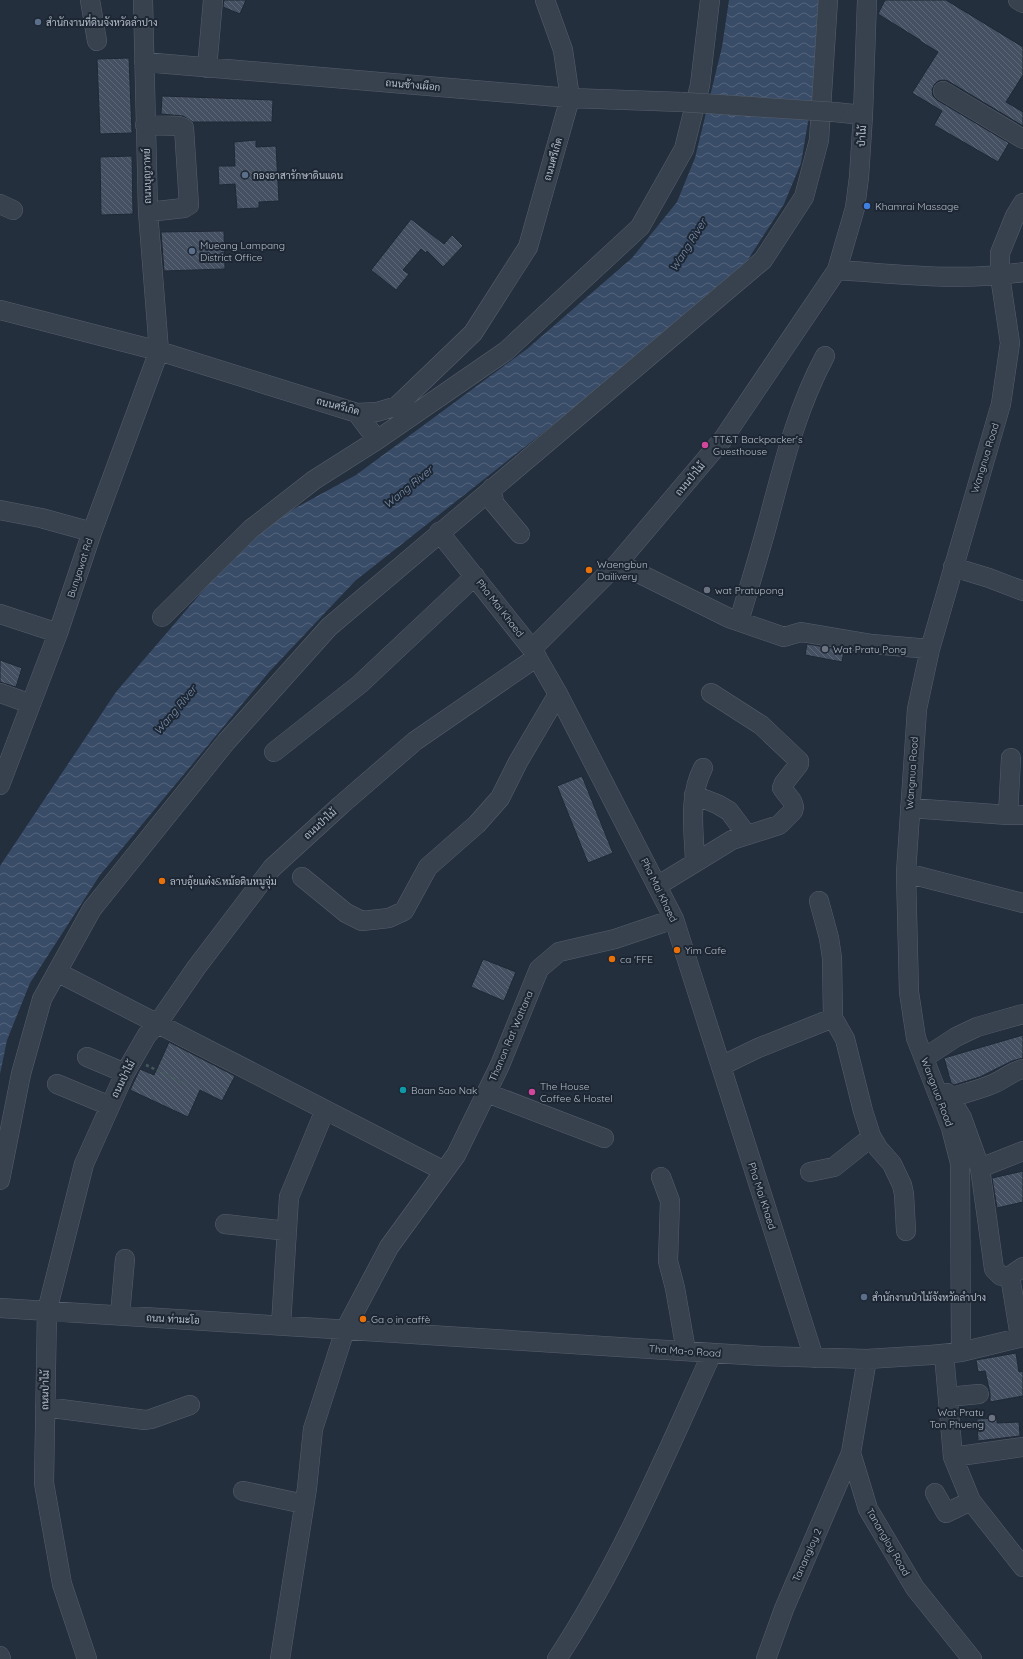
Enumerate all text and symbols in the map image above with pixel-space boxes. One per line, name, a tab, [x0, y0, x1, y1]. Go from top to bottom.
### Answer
place label: สำนักงานที่ดินจังหวัดลำปาง	[46, 14, 158, 29]
marker: สำนักงานที่ดินจังหวัดลำปาง	[33, 17, 43, 27]
street label: ถนนช้างเผือก	[385, 76, 441, 94]
street label: ป่าไม้	[855, 124, 869, 147]
street label: ถนนศรีเกิด	[541, 136, 565, 182]
street label: ถนนบุญวาทย์	[139, 148, 155, 204]
place label: กองอาสารักษาดินแดน	[253, 169, 343, 182]
marker: กองอาสารักษาดินแดน	[240, 170, 250, 180]
place label: Khamrai Massage	[875, 200, 959, 213]
marker: Khamrai Massage	[862, 201, 872, 211]
water label: Wang River	[666, 215, 711, 274]
place label: Mueang Lampang District Office	[200, 239, 285, 264]
marker: Mueang Lampang District Office	[187, 246, 197, 256]
street label: ถนนศรีเกิด	[315, 394, 361, 418]
street label: Wangnua Road	[968, 421, 1002, 495]
place label: TT&T Backpacker's Guesthouse	[713, 433, 803, 458]
marker: TT&T Backpacker's Guesthouse	[700, 440, 710, 450]
street label: ถนนป่าไม้	[672, 459, 708, 498]
water label: Wang River	[381, 462, 437, 511]
street label: Bunyawat Rd	[64, 536, 96, 600]
place label: Waengbun Dailivery	[597, 558, 648, 583]
marker: Waengbun Dailivery	[584, 565, 594, 575]
street label: Pha Mai Khaed	[473, 576, 527, 640]
place label: wat Pratupong	[715, 584, 784, 597]
marker: wat Pratupong	[702, 585, 712, 595]
place label: Wat Pratu Pong	[833, 643, 906, 656]
marker: Wat Pratu Pong	[820, 644, 830, 654]
water label: Wang River	[151, 681, 201, 737]
street label: Wangnua Road	[903, 736, 921, 810]
street label: ถนนป่าไม้	[301, 805, 340, 842]
street label: Pha Mai Khaed	[638, 856, 680, 924]
place label: ลาบอุ้ยแต๋ง&หม้อดินหมูจุ่ม	[170, 875, 277, 889]
marker: ลาบอุ้ยแต๋ง&หม้อดินหมูจุ่ม	[157, 876, 167, 886]
place label: Yim Cafe	[685, 944, 726, 957]
marker: Yim Cafe	[672, 945, 682, 955]
place label: ca 'FFE	[620, 953, 653, 966]
marker: ca 'FFE	[607, 954, 617, 964]
street label: Thanon Rat Wattana	[486, 989, 536, 1083]
street label: Wangnua Road	[918, 1056, 956, 1128]
street label: ถนนป่าไม้	[108, 1057, 138, 1100]
place label: The House Coffee & Hostel	[540, 1080, 613, 1105]
place label: Baan Sao Nak	[411, 1084, 477, 1097]
marker: Baan Sao Nak	[398, 1085, 408, 1095]
marker: The House Coffee & Hostel	[527, 1087, 537, 1097]
street label: Pha Mai Khaed	[745, 1161, 779, 1231]
place label: สำนักงานป่าไม้จังหวัดลำปาง	[872, 1291, 986, 1304]
marker: สำนักงานป่าไม้จังหวัดลำปาง	[859, 1292, 869, 1302]
street label: ถนน ท่ามะโอ	[146, 1311, 200, 1327]
place label: Ga o in caffè	[371, 1313, 431, 1326]
marker: Ga o in caffè	[358, 1314, 368, 1324]
street label: Tha Ma-o Road	[648, 1342, 722, 1360]
street label: ถนนป่าไม้	[38, 1369, 52, 1410]
place label: Wat Pratu Ton Phueng	[930, 1406, 984, 1431]
marker: Wat Pratu Ton Phueng	[987, 1413, 997, 1423]
street label: Tanangloy Road	[863, 1506, 913, 1578]
street label: Tanangloy 2	[789, 1526, 825, 1584]

